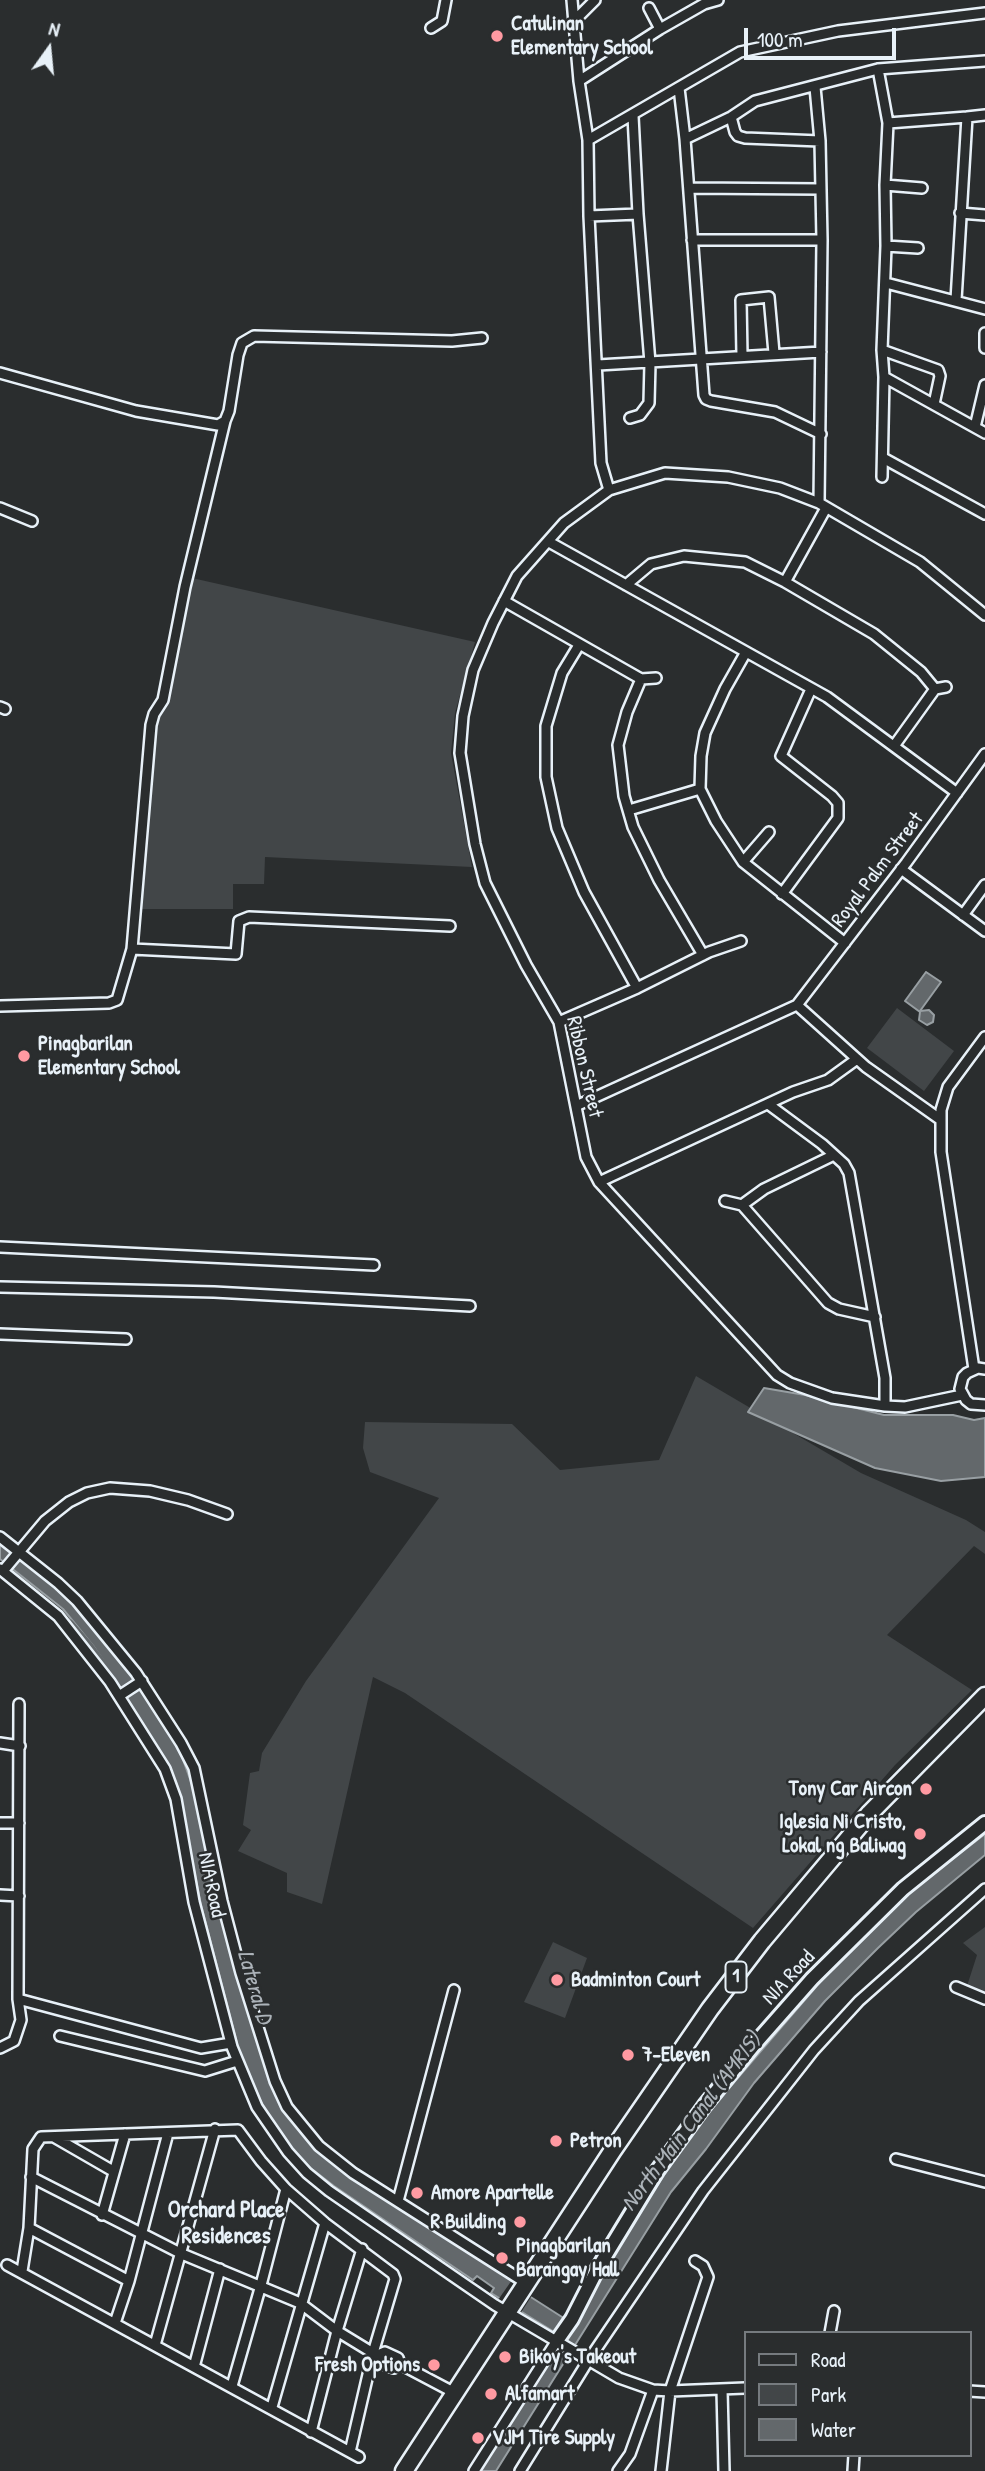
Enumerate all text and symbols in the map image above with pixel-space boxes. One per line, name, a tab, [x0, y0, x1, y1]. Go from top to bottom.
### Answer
place label: Catulinan Elementary School	[511, 11, 653, 61]
north arrow	[14, 14, 84, 84]
scale bar	[747, 14, 899, 58]
text: N	[46, 15, 63, 43]
text: 100 m	[757, 25, 803, 54]
marker: Catulinan Elementary School	[489, 28, 505, 44]
street label: Royal Palm Street	[827, 808, 929, 932]
street label: Ribbon Street	[560, 1014, 608, 1120]
place label: Pinagbarilan Elementary School	[38, 1031, 180, 1081]
marker: Pinagbarilan Elementary School	[16, 1048, 32, 1064]
place label: Tony Car Aircon	[789, 1776, 912, 1802]
marker: Tony Car Aircon	[918, 1781, 934, 1797]
place label: Iglesia Ni Cristo, Lokal ng Baliwag	[779, 1809, 906, 1859]
marker: Iglesia Ni Cristo, Lokal ng Baliwag	[912, 1826, 928, 1842]
street label: NIA Road	[192, 1850, 230, 1920]
street label: NIA Road	[757, 1945, 821, 2011]
water label: Lateral D	[230, 1947, 278, 2027]
road number: 1	[726, 1962, 746, 1993]
place label: Badminton Court	[571, 1967, 700, 1993]
marker: Badminton Court	[549, 1972, 565, 1988]
water label: North Main Canal (AMRIS)	[616, 2027, 768, 2217]
place label: 7-Eleven	[642, 2042, 710, 2068]
marker: 7-Eleven	[620, 2047, 636, 2063]
place label: Petron	[570, 2128, 622, 2154]
marker: Petron	[548, 2133, 564, 2149]
place label: Amore Apartelle	[431, 2180, 554, 2206]
marker: Amore Apartelle	[409, 2185, 425, 2201]
district label: Orchard Place Residences	[168, 2197, 284, 2251]
place label: R Building	[431, 2209, 506, 2235]
marker: R Building	[512, 2214, 528, 2230]
place label: Pinagbarilan Barangay Hall	[516, 2233, 619, 2283]
marker: Pinagbarilan Barangay Hall	[494, 2250, 510, 2266]
legend	[744, 2331, 971, 2457]
place label: Bikoy's Takeout	[519, 2344, 636, 2370]
text: Road	[811, 2345, 845, 2374]
marker: Bikoy's Takeout	[497, 2349, 513, 2365]
place label: Fresh Options	[315, 2352, 420, 2378]
marker: Fresh Options	[426, 2357, 442, 2373]
text: Park	[811, 2380, 846, 2409]
place label: Alfamart	[505, 2381, 574, 2407]
marker: Alfamart	[483, 2386, 499, 2402]
text: Water	[811, 2415, 856, 2444]
place label: VJM Tire Supply	[492, 2425, 615, 2451]
marker: VJM Tire Supply	[470, 2430, 486, 2446]

